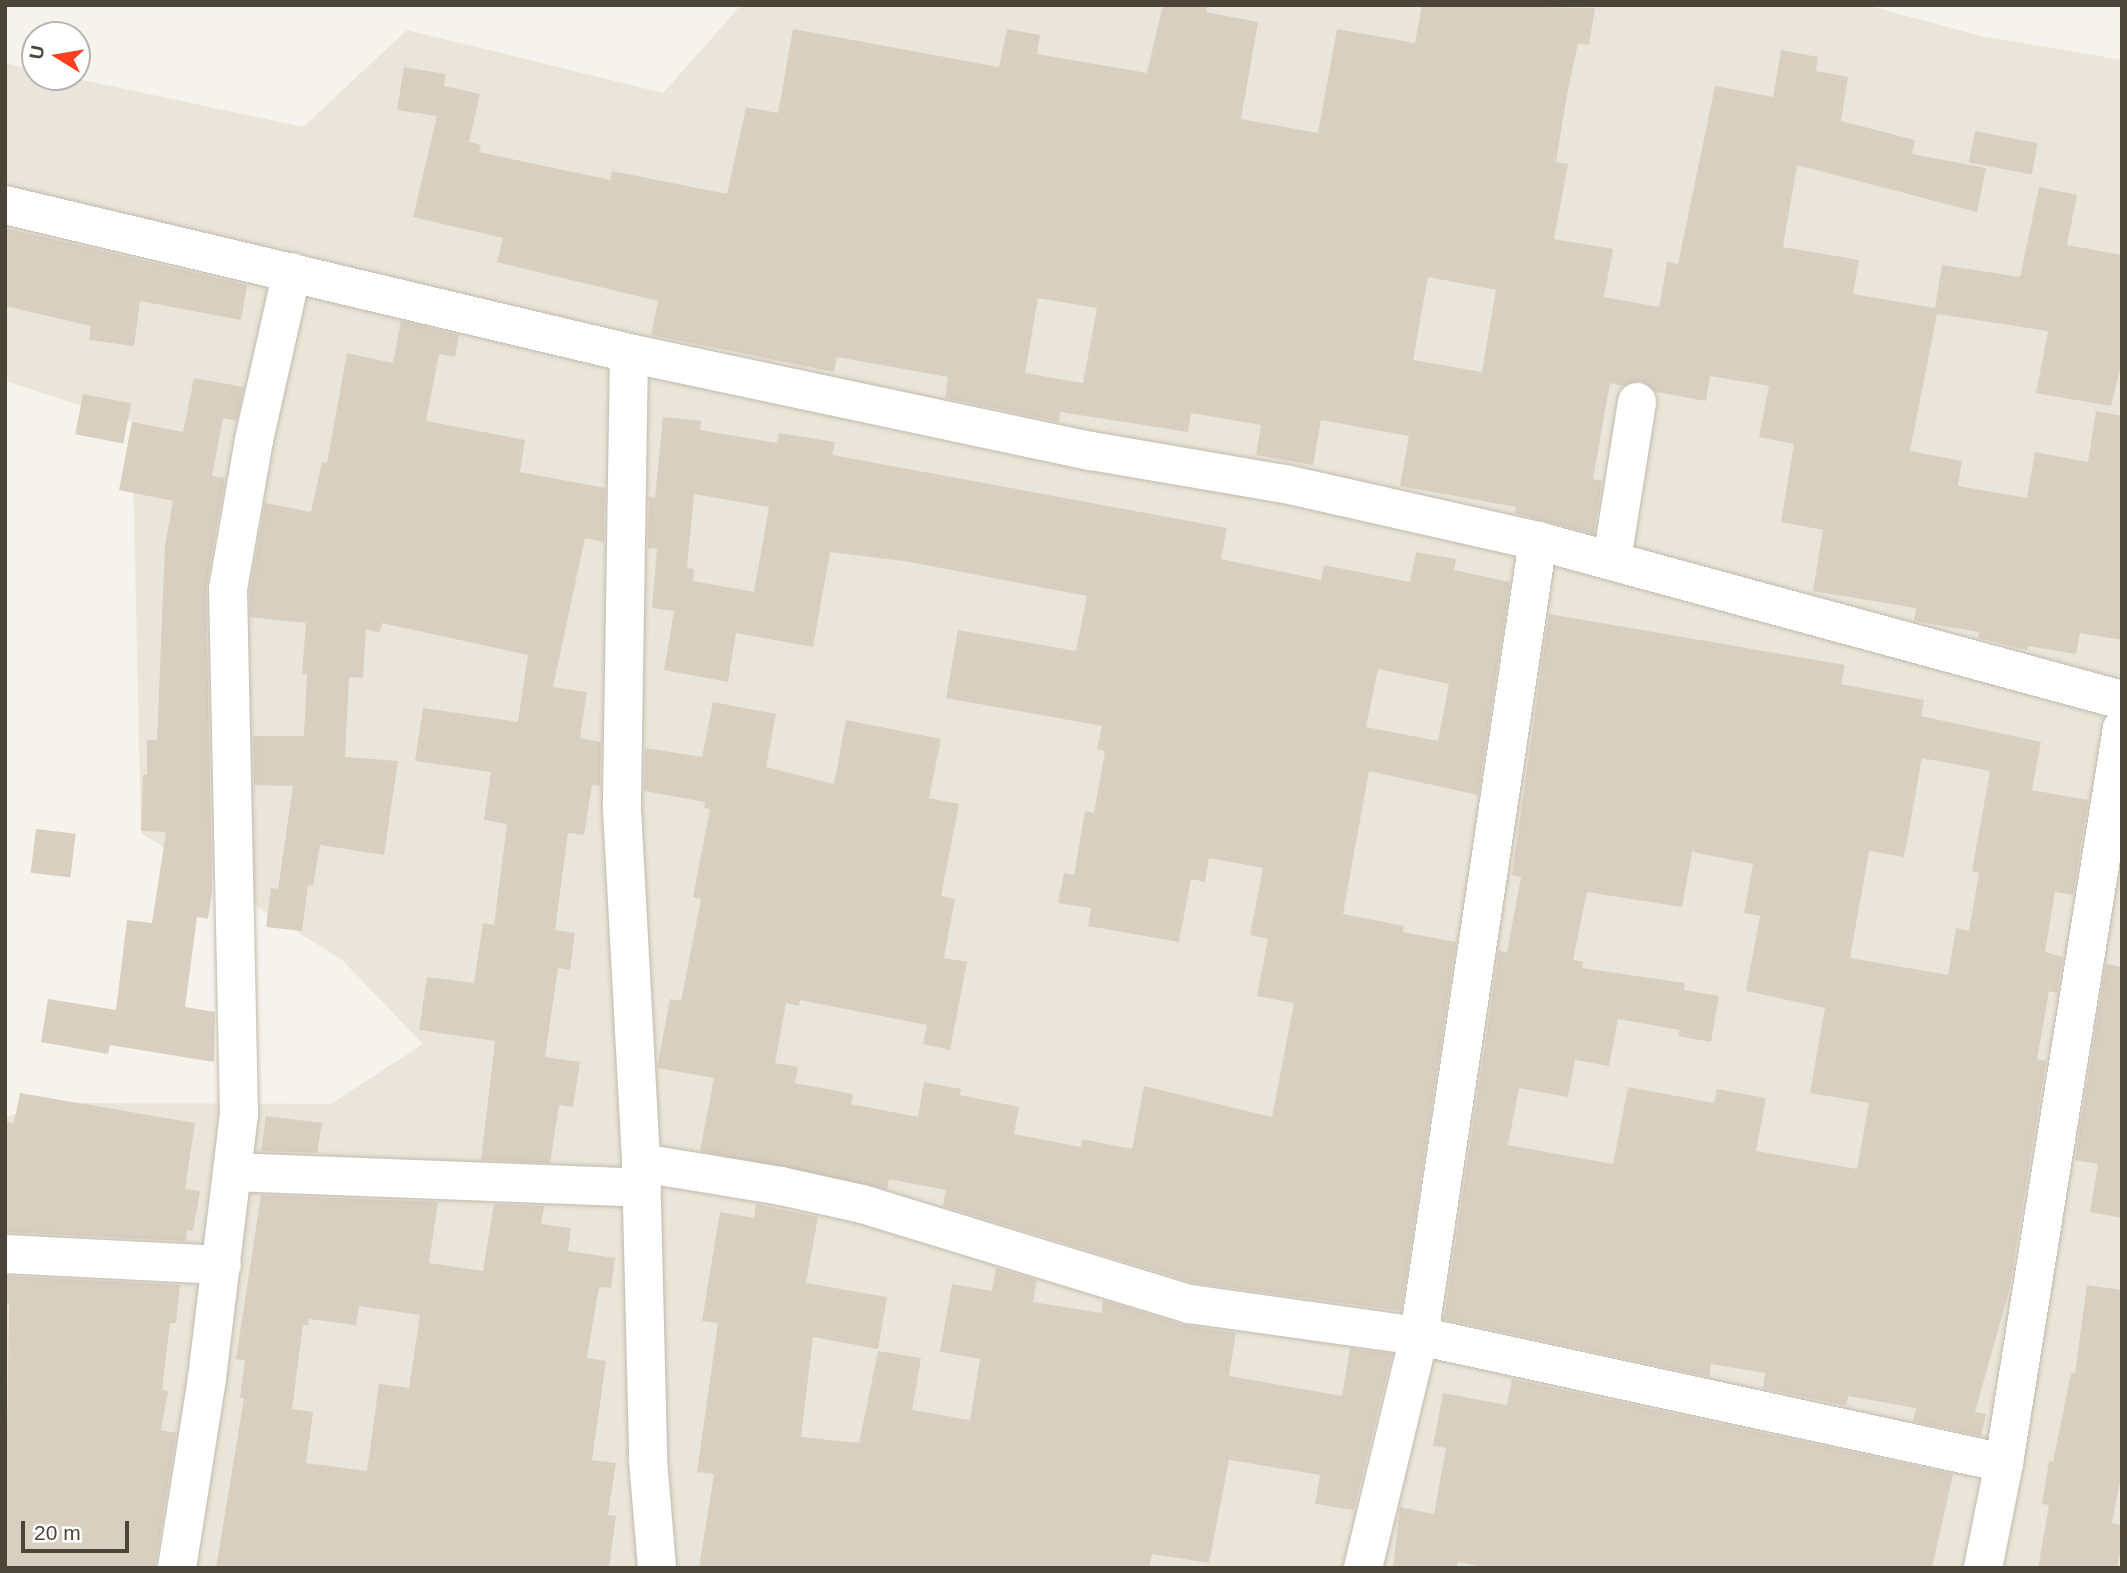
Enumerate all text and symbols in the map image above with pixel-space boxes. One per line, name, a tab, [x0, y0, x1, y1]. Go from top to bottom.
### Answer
north arrow	[21, 21, 91, 91]
text: U	[25, 44, 48, 61]
scale bar	[24, 1506, 133, 1550]
text: 20 m	[34, 1521, 81, 1544]

